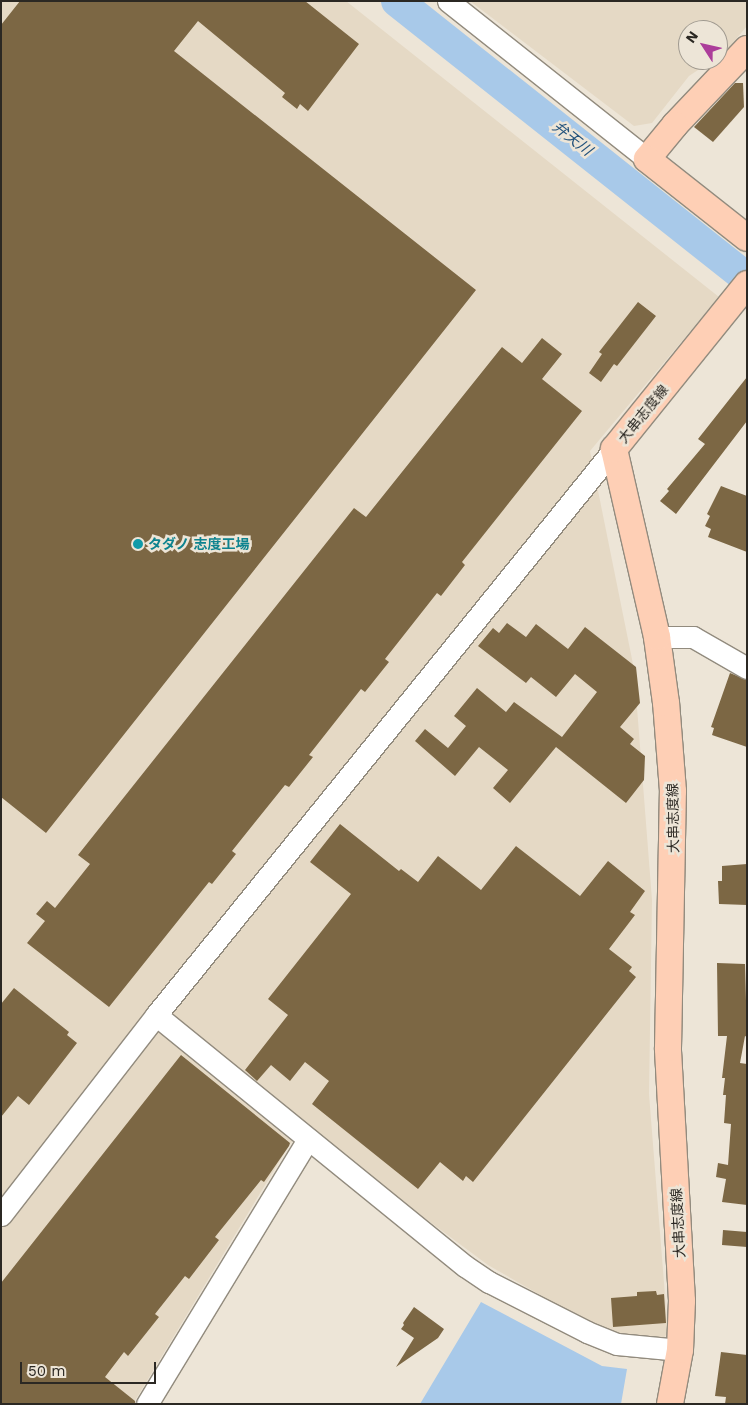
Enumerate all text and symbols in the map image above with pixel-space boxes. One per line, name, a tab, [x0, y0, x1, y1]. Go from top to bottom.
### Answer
north arrow	[678, 20, 728, 70]
text: N	[682, 28, 701, 46]
water label: 弁天川	[549, 118, 595, 160]
street label: 大串志度線	[614, 382, 672, 446]
place label: タダノ 志度工場	[148, 536, 250, 552]
marker: タダノ 志度工場	[132, 538, 144, 550]
street label: 大串志度線	[664, 783, 682, 853]
street label: 大串志度線	[668, 1188, 688, 1258]
scale bar	[22, 1352, 159, 1384]
text: 50 m	[28, 1362, 65, 1380]

